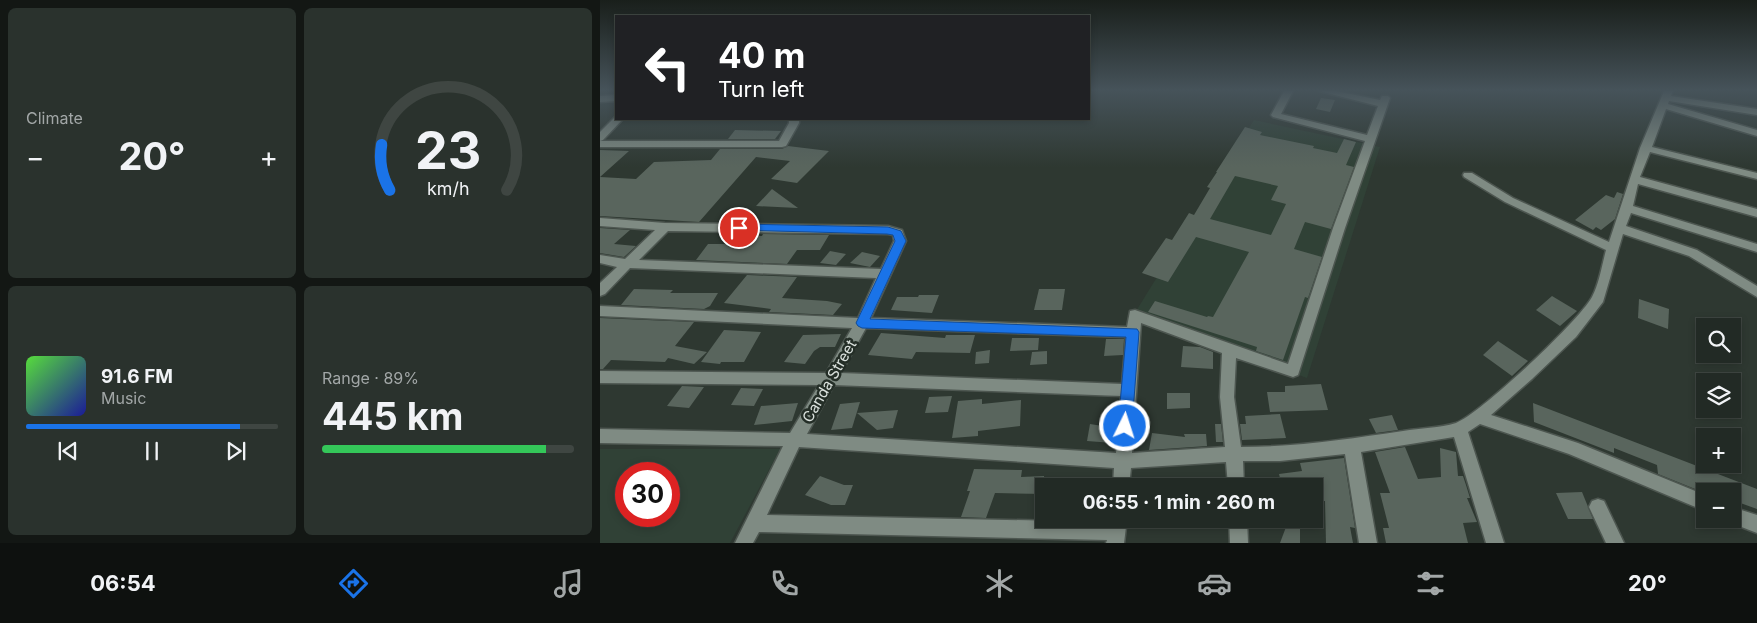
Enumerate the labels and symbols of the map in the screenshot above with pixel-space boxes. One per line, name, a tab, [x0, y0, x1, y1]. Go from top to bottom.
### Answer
pin	[718, 207, 760, 249]
street label: Canda Street	[798, 336, 860, 426]
position arrow	[1098, 399, 1150, 451]
speed limit sign: 30	[615, 462, 680, 527]

